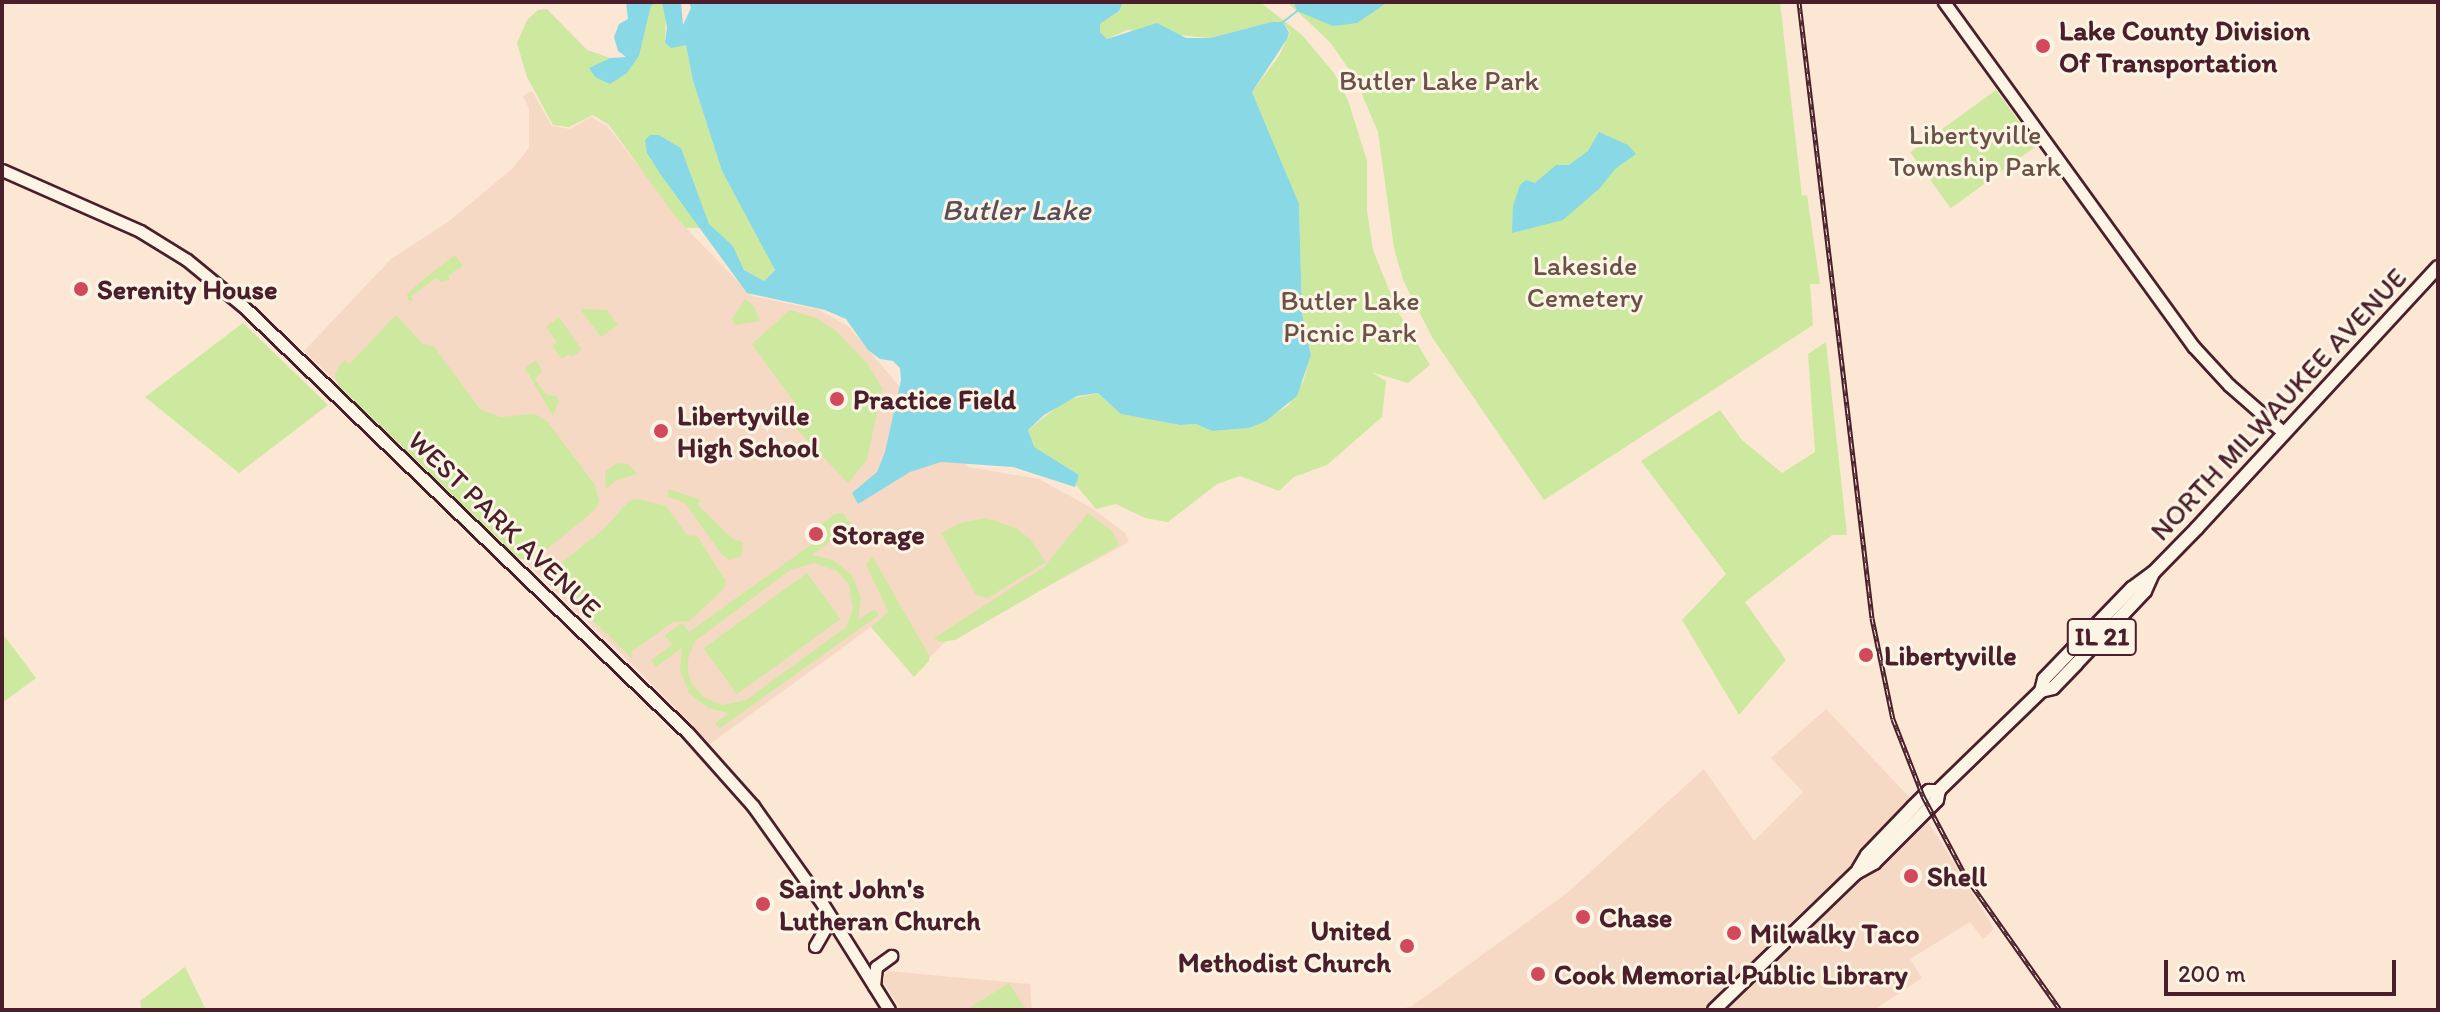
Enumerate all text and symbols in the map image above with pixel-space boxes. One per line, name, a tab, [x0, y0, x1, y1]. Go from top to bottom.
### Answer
place label: Lake County Division Of Transportation	[2059, 13, 2311, 79]
marker: Lake County Division Of Transportation	[2034, 37, 2052, 55]
park label: Butler Lake Park	[1339, 63, 1539, 97]
park label: Libertyville Township Park	[1889, 117, 2061, 183]
water label: Butler Lake	[941, 192, 1091, 228]
park label: Lakeside Cemetery	[1527, 248, 1643, 314]
street label: NORTH MILWAUKEE AVENUE	[2142, 260, 2414, 548]
place label: Serenity House	[97, 272, 277, 306]
marker: Serenity House	[72, 280, 90, 298]
park label: Butler Lake Picnic Park	[1280, 283, 1420, 349]
place label: Practice Field	[853, 382, 1016, 416]
marker: Practice Field	[828, 390, 846, 408]
place label: Libertyville High School	[677, 398, 818, 464]
marker: Libertyville High School	[652, 422, 670, 440]
street label: WEST PARK AVENUE	[402, 424, 608, 624]
place label: Storage	[832, 517, 925, 551]
marker: Storage	[807, 525, 825, 543]
road number: IL 21	[2066, 615, 2138, 659]
place label: Libertyville	[1884, 638, 2017, 672]
marker: Libertyville	[1855, 644, 1877, 666]
place label: Shell	[1927, 859, 1987, 893]
marker: Shell	[1902, 867, 1920, 885]
place label: Saint John's Lutheran Church	[779, 871, 982, 937]
marker: Saint John's Lutheran Church	[754, 895, 772, 913]
place label: Chase	[1599, 900, 1672, 934]
marker: Chase	[1574, 908, 1592, 926]
place label: United Methodist Church	[1178, 913, 1391, 979]
place label: Milwalky Taco	[1750, 916, 1917, 950]
marker: Milwalky Taco	[1725, 924, 1743, 942]
marker: United Methodist Church	[1398, 937, 1416, 955]
scale bar	[2168, 944, 2400, 994]
place label: Cook Memorial Public Library	[1554, 957, 1906, 991]
text: 200 m	[2178, 959, 2246, 988]
marker: Cook Memorial Public Library	[1529, 965, 1547, 983]

